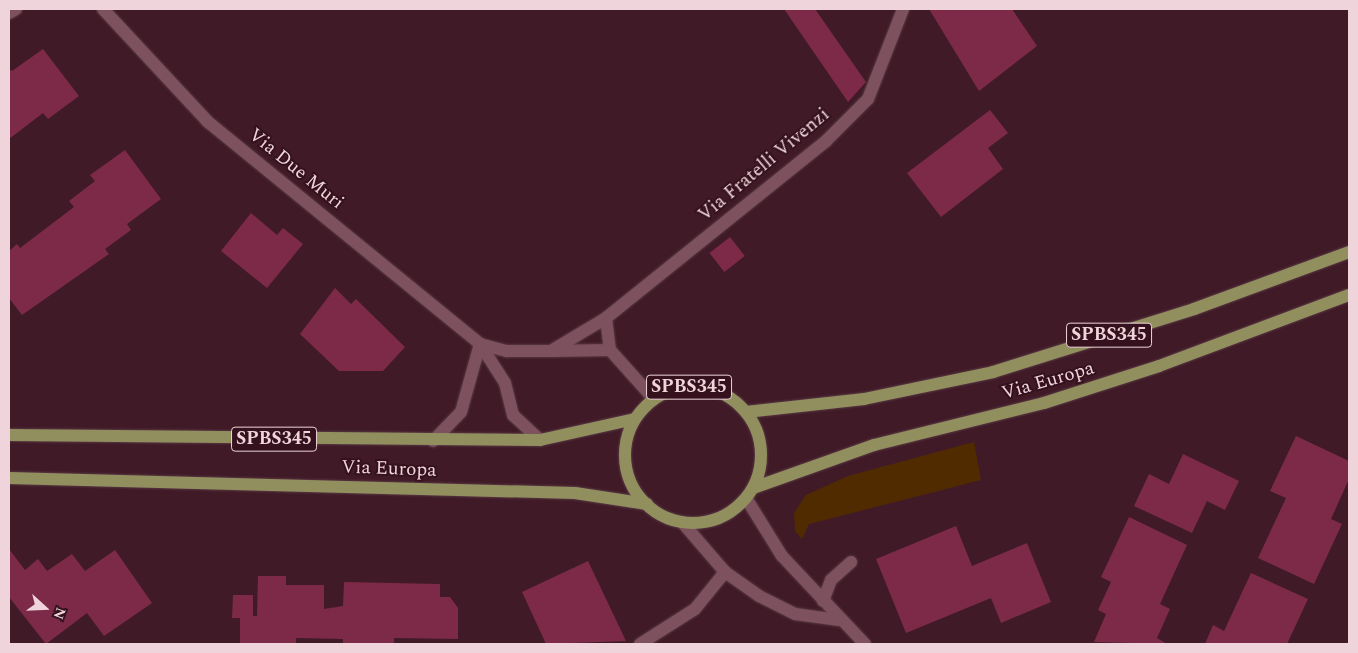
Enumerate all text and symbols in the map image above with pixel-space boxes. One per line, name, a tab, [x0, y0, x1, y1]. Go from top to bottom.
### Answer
street label: Via Fratelli Vivenzi	[694, 103, 834, 227]
street label: Via Due Muri	[244, 124, 348, 214]
road number: SPBS345	[1065, 320, 1153, 350]
street label: Via Europa	[999, 357, 1097, 405]
road number: SPBS345	[645, 372, 733, 402]
road number: SPBS345	[230, 424, 318, 454]
street label: Via Europa	[341, 456, 437, 482]
north arrow	[20, 583, 70, 633]
text: N	[48, 604, 71, 622]

